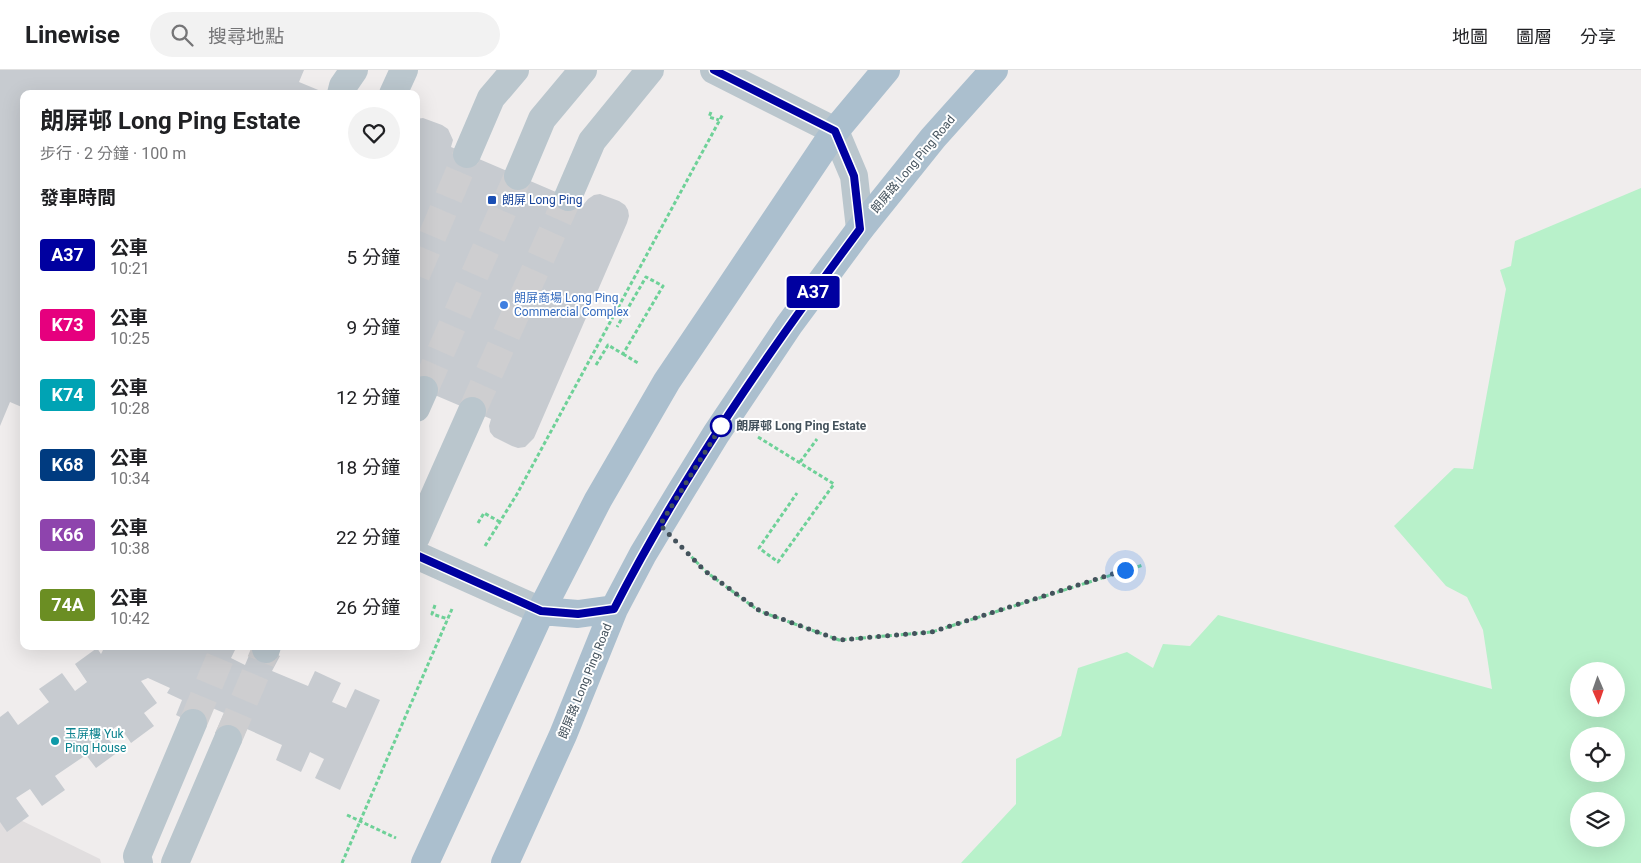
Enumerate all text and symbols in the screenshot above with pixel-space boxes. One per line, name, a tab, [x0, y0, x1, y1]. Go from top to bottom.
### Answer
search box	[150, 12, 500, 57]
text: Linewise	[25, 21, 120, 49]
icon: search	[168, 21, 196, 49]
text: 搜尋地點	[208, 25, 284, 48]
text: 地圖	[1452, 26, 1488, 47]
text: 圖層	[1516, 26, 1552, 47]
text: 分享	[1580, 26, 1616, 47]
text: 朗屏邨 Long Ping Estate	[40, 107, 300, 135]
button: heart	[348, 107, 400, 159]
street label: 朗屏路 Long Ping Road	[868, 112, 958, 216]
text: 步行 · 2 分鐘 · 100 m	[40, 144, 186, 163]
text: 發車時間	[40, 186, 116, 209]
place label: 朗屏 Long Ping	[502, 193, 582, 207]
marker: 朗屏 Long Ping	[486, 194, 498, 206]
text: 公車	[110, 236, 148, 259]
text: A37	[51, 244, 84, 265]
text: 5 分鐘	[347, 246, 400, 269]
text: 10:21	[110, 259, 150, 278]
line badge: A37	[784, 276, 842, 308]
text: A37	[797, 281, 829, 302]
place label: 朗屏商場 Long Ping Commercial Complex	[514, 291, 629, 319]
marker: 朗屏商場 Long Ping Commercial Complex	[498, 299, 510, 311]
text: 公車	[110, 306, 148, 329]
text: K73	[51, 314, 84, 335]
text: 9 分鐘	[347, 316, 400, 339]
text: 10:25	[110, 329, 150, 348]
text: 公車	[110, 376, 148, 399]
text: K74	[51, 384, 84, 405]
text: 12 分鐘	[336, 386, 400, 409]
text: 10:28	[110, 399, 150, 418]
marker: 朗屏邨 Long Ping Estate	[710, 415, 732, 437]
place label: 朗屏邨 Long Ping Estate	[736, 419, 867, 433]
text: 公車	[110, 446, 148, 469]
text: K68	[51, 454, 84, 475]
text: 18 分鐘	[336, 456, 400, 479]
text: 10:34	[110, 469, 150, 488]
text: 公車	[110, 516, 148, 539]
text: K66	[51, 524, 84, 545]
text: 22 分鐘	[336, 526, 400, 549]
text: 10:38	[110, 539, 150, 558]
your location	[1113, 558, 1138, 583]
text: 公車	[110, 586, 148, 609]
text: 74A	[51, 594, 84, 615]
text: 26 分鐘	[336, 596, 400, 619]
text: 10:42	[110, 609, 150, 628]
street label: 朗屏路 Long Ping Road	[555, 621, 615, 741]
north arrow	[1570, 662, 1625, 718]
map controls	[1570, 662, 1625, 847]
place label: 玉屏樓 Yuk Ping House	[65, 727, 126, 755]
button: locate	[1570, 727, 1625, 782]
marker: 玉屏樓 Yuk Ping House	[49, 735, 61, 747]
button: layers	[1570, 792, 1625, 847]

